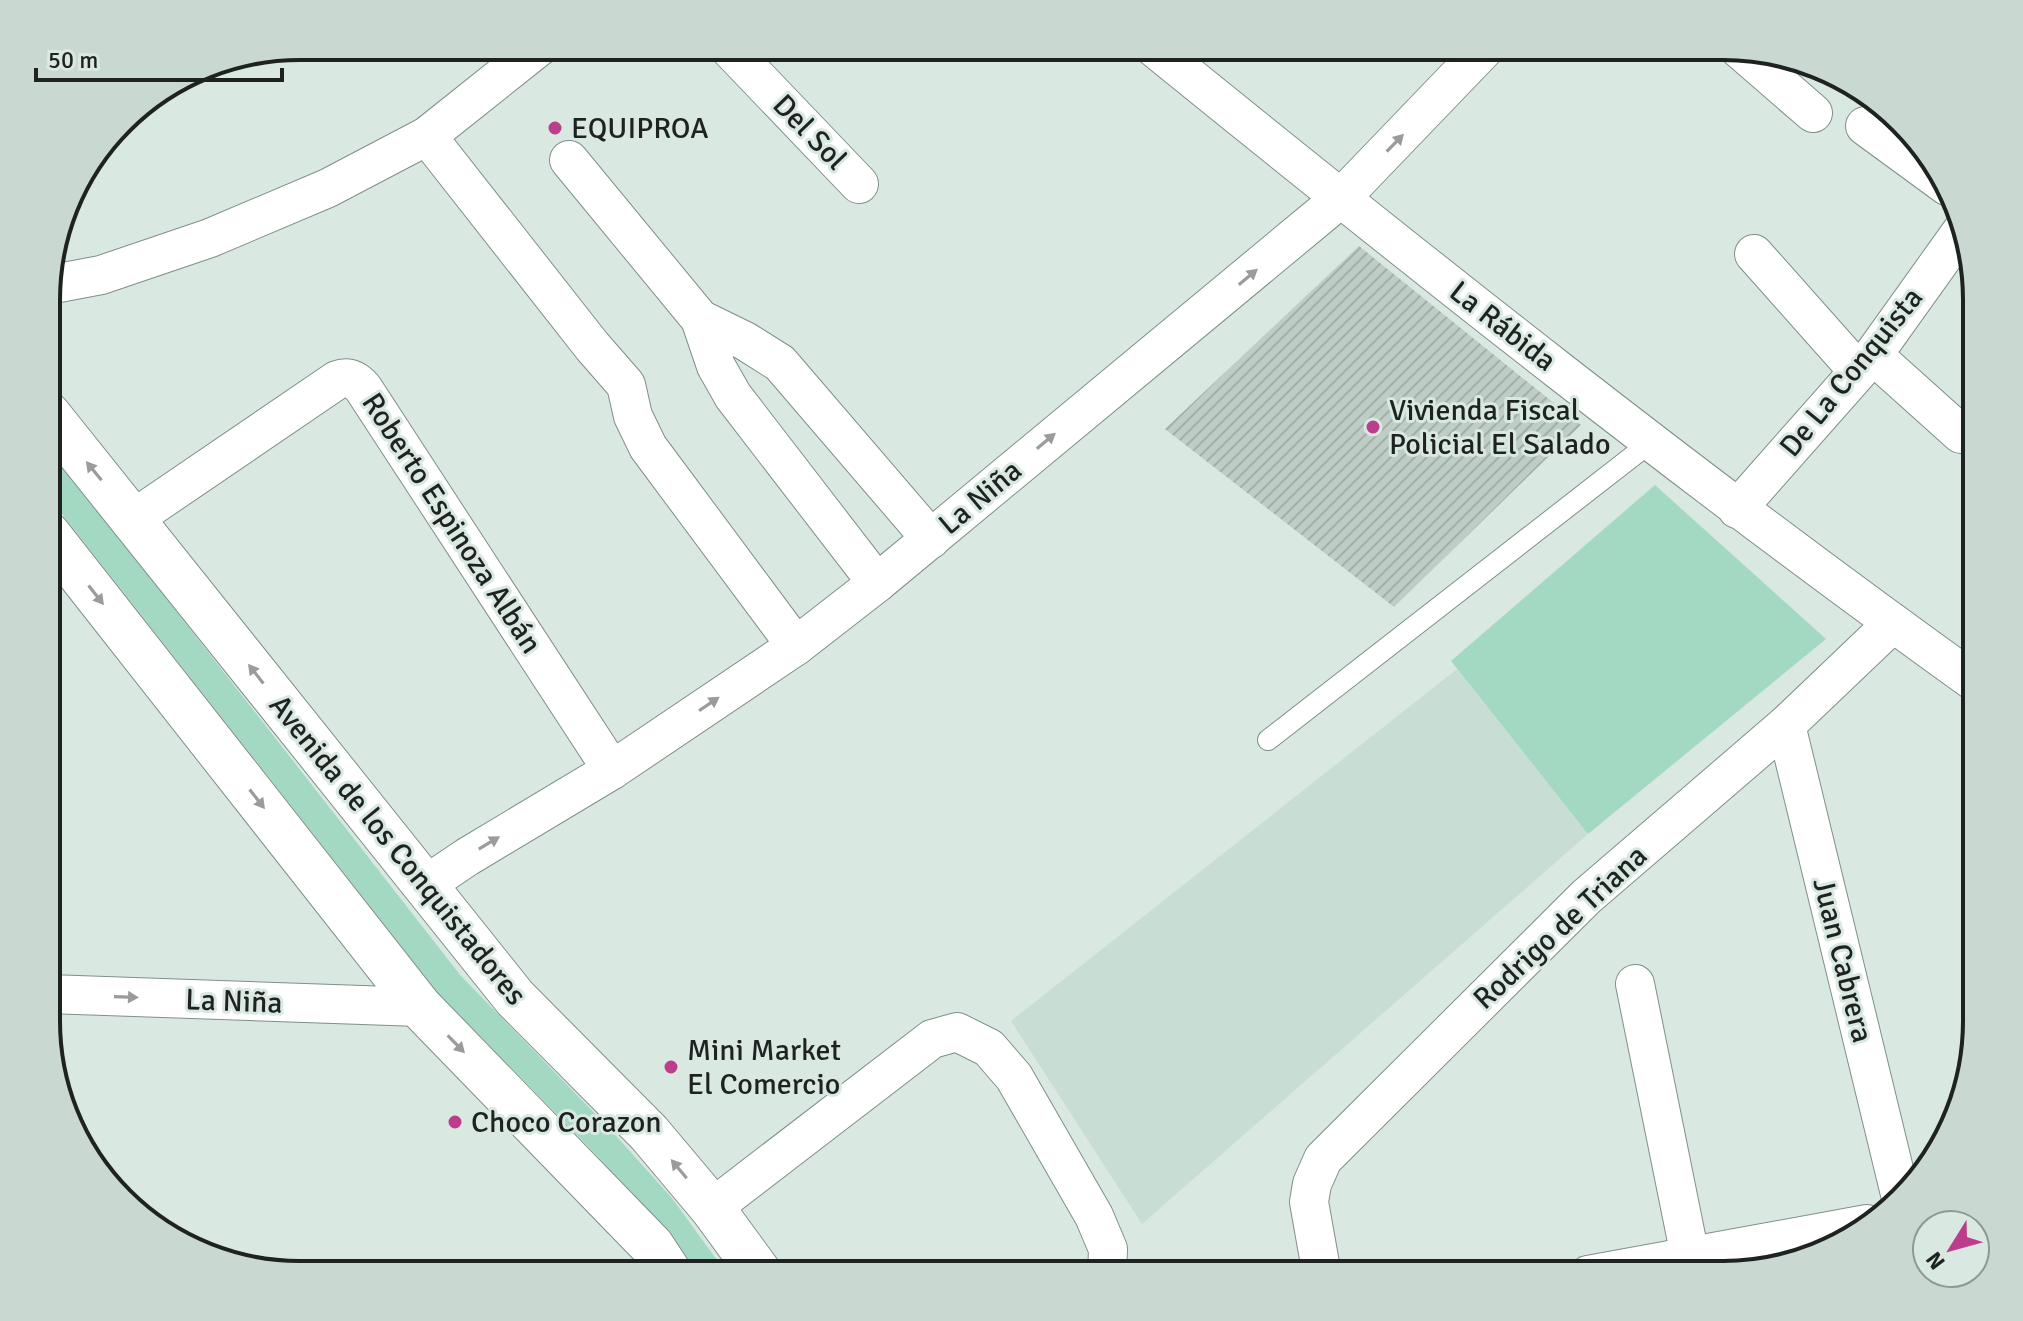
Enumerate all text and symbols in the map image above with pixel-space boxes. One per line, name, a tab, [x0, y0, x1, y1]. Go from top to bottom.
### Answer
scale bar	[36, 32, 282, 82]
text: 50 m	[48, 45, 98, 75]
street label: Del Sol	[765, 87, 855, 178]
place label: EQUIPROA	[571, 110, 708, 147]
marker: EQUIPROA	[546, 119, 564, 137]
one-way arrow	[1385, 134, 1404, 153]
one-way arrow	[1237, 269, 1257, 286]
street label: La Rábida	[1442, 273, 1563, 380]
street label: De La Conquista	[1772, 280, 1931, 464]
street label: Roberto Espinoza Albán	[353, 386, 550, 661]
place label: Vivienda Fiscal Policial El Salado	[1389, 392, 1611, 463]
marker: Vivienda Fiscal Policial El Salado	[1364, 418, 1382, 436]
one-way arrow	[1036, 433, 1056, 450]
street label: La Niña	[931, 452, 1029, 543]
one-way arrow	[86, 461, 103, 481]
one-way arrow	[88, 585, 104, 605]
one-way arrow	[249, 664, 265, 684]
street label: Avenida de los Conquistadores	[261, 688, 534, 1013]
one-way arrow	[698, 697, 719, 712]
one-way arrow	[248, 789, 264, 809]
one-way arrow	[478, 837, 500, 851]
street label: Rodrigo de Triana	[1466, 837, 1655, 1017]
street label: Juan Cabrera	[1804, 874, 1881, 1046]
street label: La Niña	[185, 981, 283, 1022]
one-way arrow	[114, 990, 139, 1003]
place label: Mini Market El Comercio	[687, 1032, 841, 1103]
one-way arrow	[446, 1034, 465, 1053]
marker: Mini Market El Comercio	[662, 1058, 680, 1076]
place label: Choco Corazon	[471, 1104, 662, 1141]
marker: Choco Corazon	[446, 1113, 464, 1131]
one-way arrow	[671, 1159, 688, 1179]
north arrow	[1911, 1209, 1991, 1289]
text: N	[1920, 1246, 1951, 1275]

